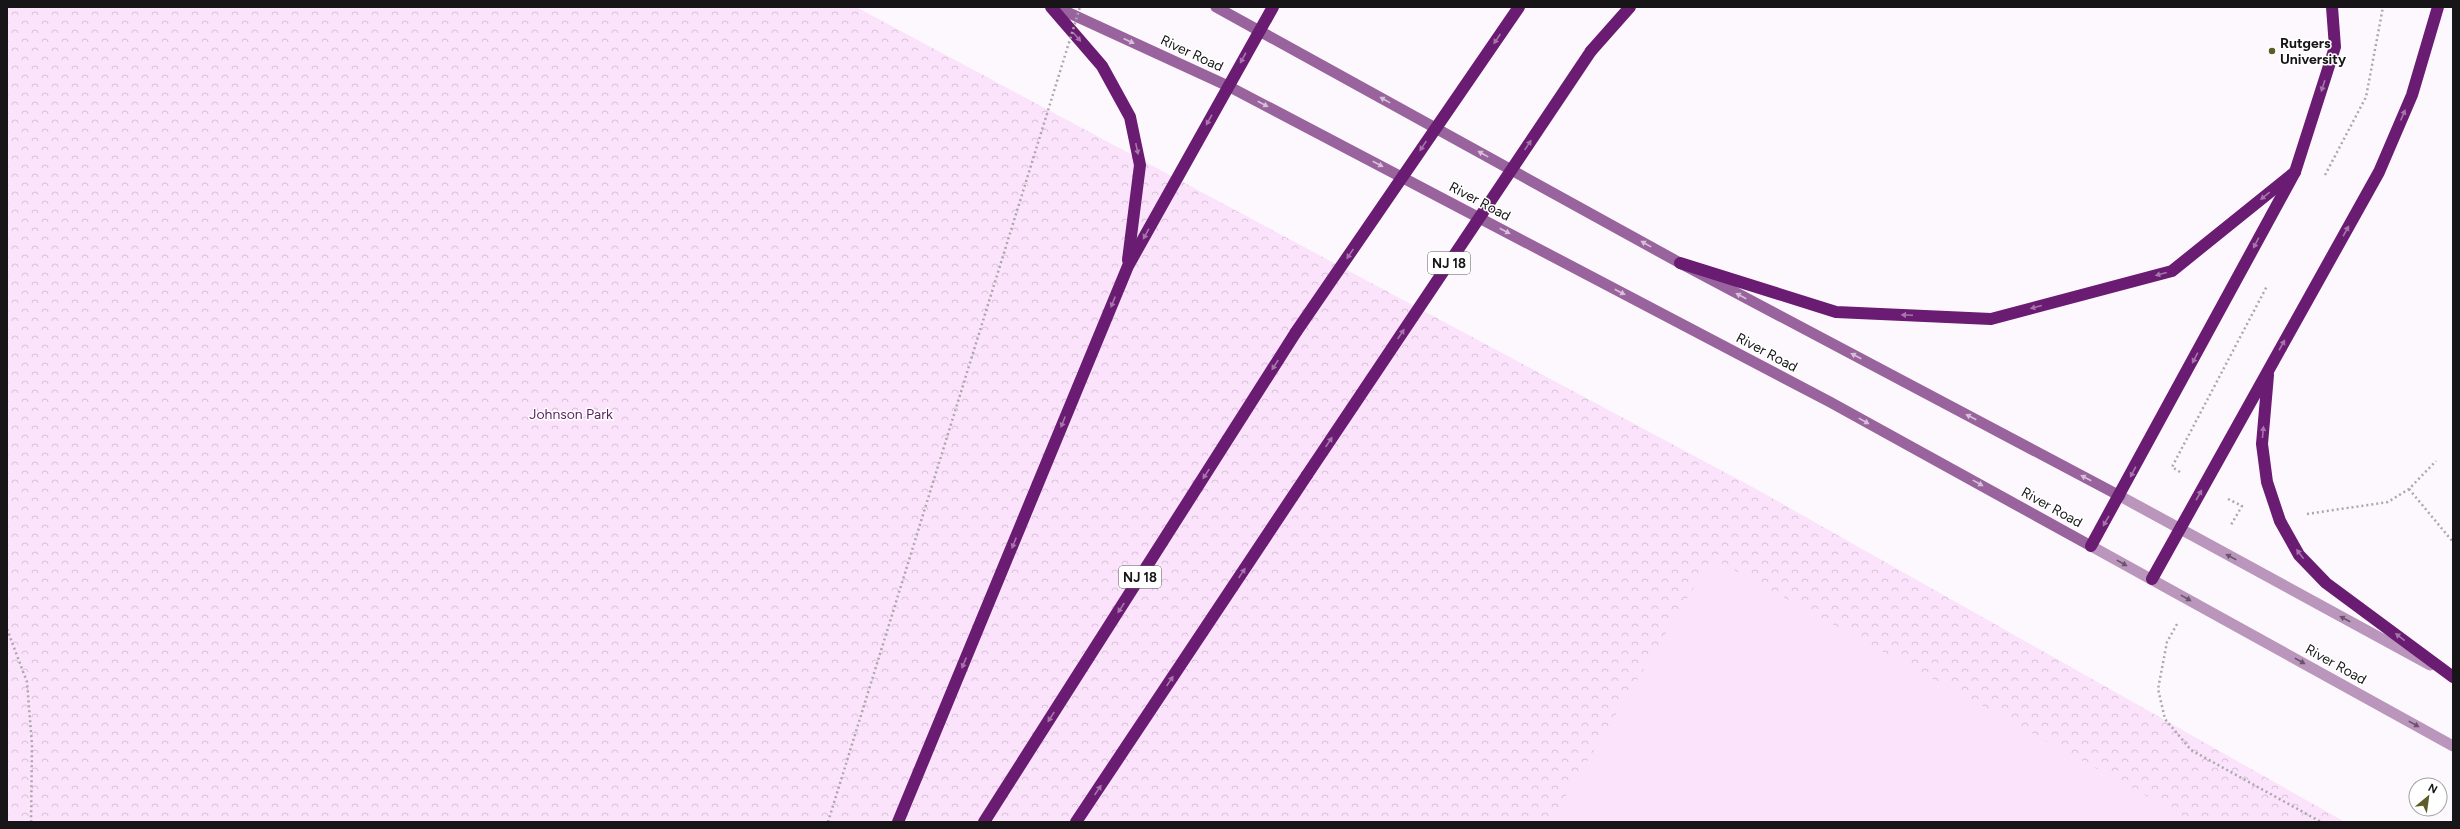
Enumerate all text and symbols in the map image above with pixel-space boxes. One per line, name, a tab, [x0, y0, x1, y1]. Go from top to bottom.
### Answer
one-way arrow	[1072, 31, 1081, 42]
street label: River Road	[1158, 32, 1226, 75]
one-way arrow	[1493, 34, 1501, 44]
place label: Rutgers University	[2280, 35, 2347, 68]
one-way arrow	[1124, 38, 1135, 44]
marker: Rutgers University	[2267, 46, 2277, 56]
one-way arrow	[1240, 52, 1247, 64]
one-way arrow	[2319, 80, 2325, 92]
one-way arrow	[1380, 97, 1391, 104]
one-way arrow	[1257, 101, 1268, 107]
one-way arrow	[2400, 109, 2406, 120]
one-way arrow	[1206, 114, 1212, 126]
one-way arrow	[1524, 140, 1532, 150]
one-way arrow	[1419, 141, 1427, 152]
one-way arrow	[1134, 143, 1140, 155]
one-way arrow	[1477, 151, 1489, 158]
one-way arrow	[1372, 161, 1383, 168]
street label: River Road	[1446, 178, 1513, 225]
one-way arrow	[2259, 192, 2270, 201]
one-way arrow	[2342, 225, 2349, 237]
one-way arrow	[1142, 228, 1149, 239]
one-way arrow	[1499, 228, 1511, 235]
one-way arrow	[2253, 237, 2260, 249]
one-way arrow	[1640, 241, 1652, 248]
one-way arrow	[1346, 249, 1354, 259]
road number: NJ 18	[1428, 252, 1470, 274]
one-way arrow	[2155, 271, 2167, 277]
one-way arrow	[1615, 288, 1626, 295]
one-way arrow	[1735, 292, 1747, 299]
one-way arrow	[1109, 297, 1115, 309]
one-way arrow	[2030, 305, 2042, 311]
one-way arrow	[1901, 312, 1913, 319]
one-way arrow	[1397, 329, 1405, 339]
street label: River Road	[1733, 329, 1800, 376]
one-way arrow	[2279, 339, 2286, 351]
one-way arrow	[2191, 352, 2198, 363]
one-way arrow	[1850, 353, 1862, 360]
one-way arrow	[1272, 359, 1279, 371]
park label: Johnson Park	[529, 406, 613, 423]
one-way arrow	[1965, 414, 1977, 420]
one-way arrow	[1060, 417, 1066, 429]
one-way arrow	[1859, 417, 1870, 424]
one-way arrow	[2259, 426, 2266, 438]
one-way arrow	[1325, 437, 1332, 448]
one-way arrow	[2130, 466, 2136, 478]
one-way arrow	[1202, 468, 1209, 480]
one-way arrow	[2080, 475, 2092, 481]
one-way arrow	[1972, 480, 1984, 487]
street label: River Road	[2018, 484, 2085, 531]
one-way arrow	[2196, 489, 2202, 501]
one-way arrow	[2102, 515, 2109, 527]
one-way arrow	[1010, 537, 1016, 549]
one-way arrow	[2296, 549, 2304, 560]
one-way arrow	[2225, 554, 2236, 560]
one-way arrow	[2116, 559, 2128, 566]
road number: NJ 18	[1119, 566, 1161, 588]
one-way arrow	[1238, 568, 1246, 578]
one-way arrow	[2180, 595, 2192, 602]
one-way arrow	[1117, 602, 1124, 613]
one-way arrow	[2339, 616, 2351, 622]
one-way arrow	[2394, 633, 2405, 641]
street label: River Road	[2302, 641, 2369, 688]
one-way arrow	[961, 657, 967, 668]
one-way arrow	[2294, 658, 2306, 665]
one-way arrow	[1166, 676, 1174, 686]
one-way arrow	[1047, 712, 1055, 722]
one-way arrow	[2408, 721, 2420, 728]
north arrow	[2408, 777, 2448, 817]
text: N	[2426, 781, 2439, 796]
one-way arrow	[1094, 784, 1102, 795]

